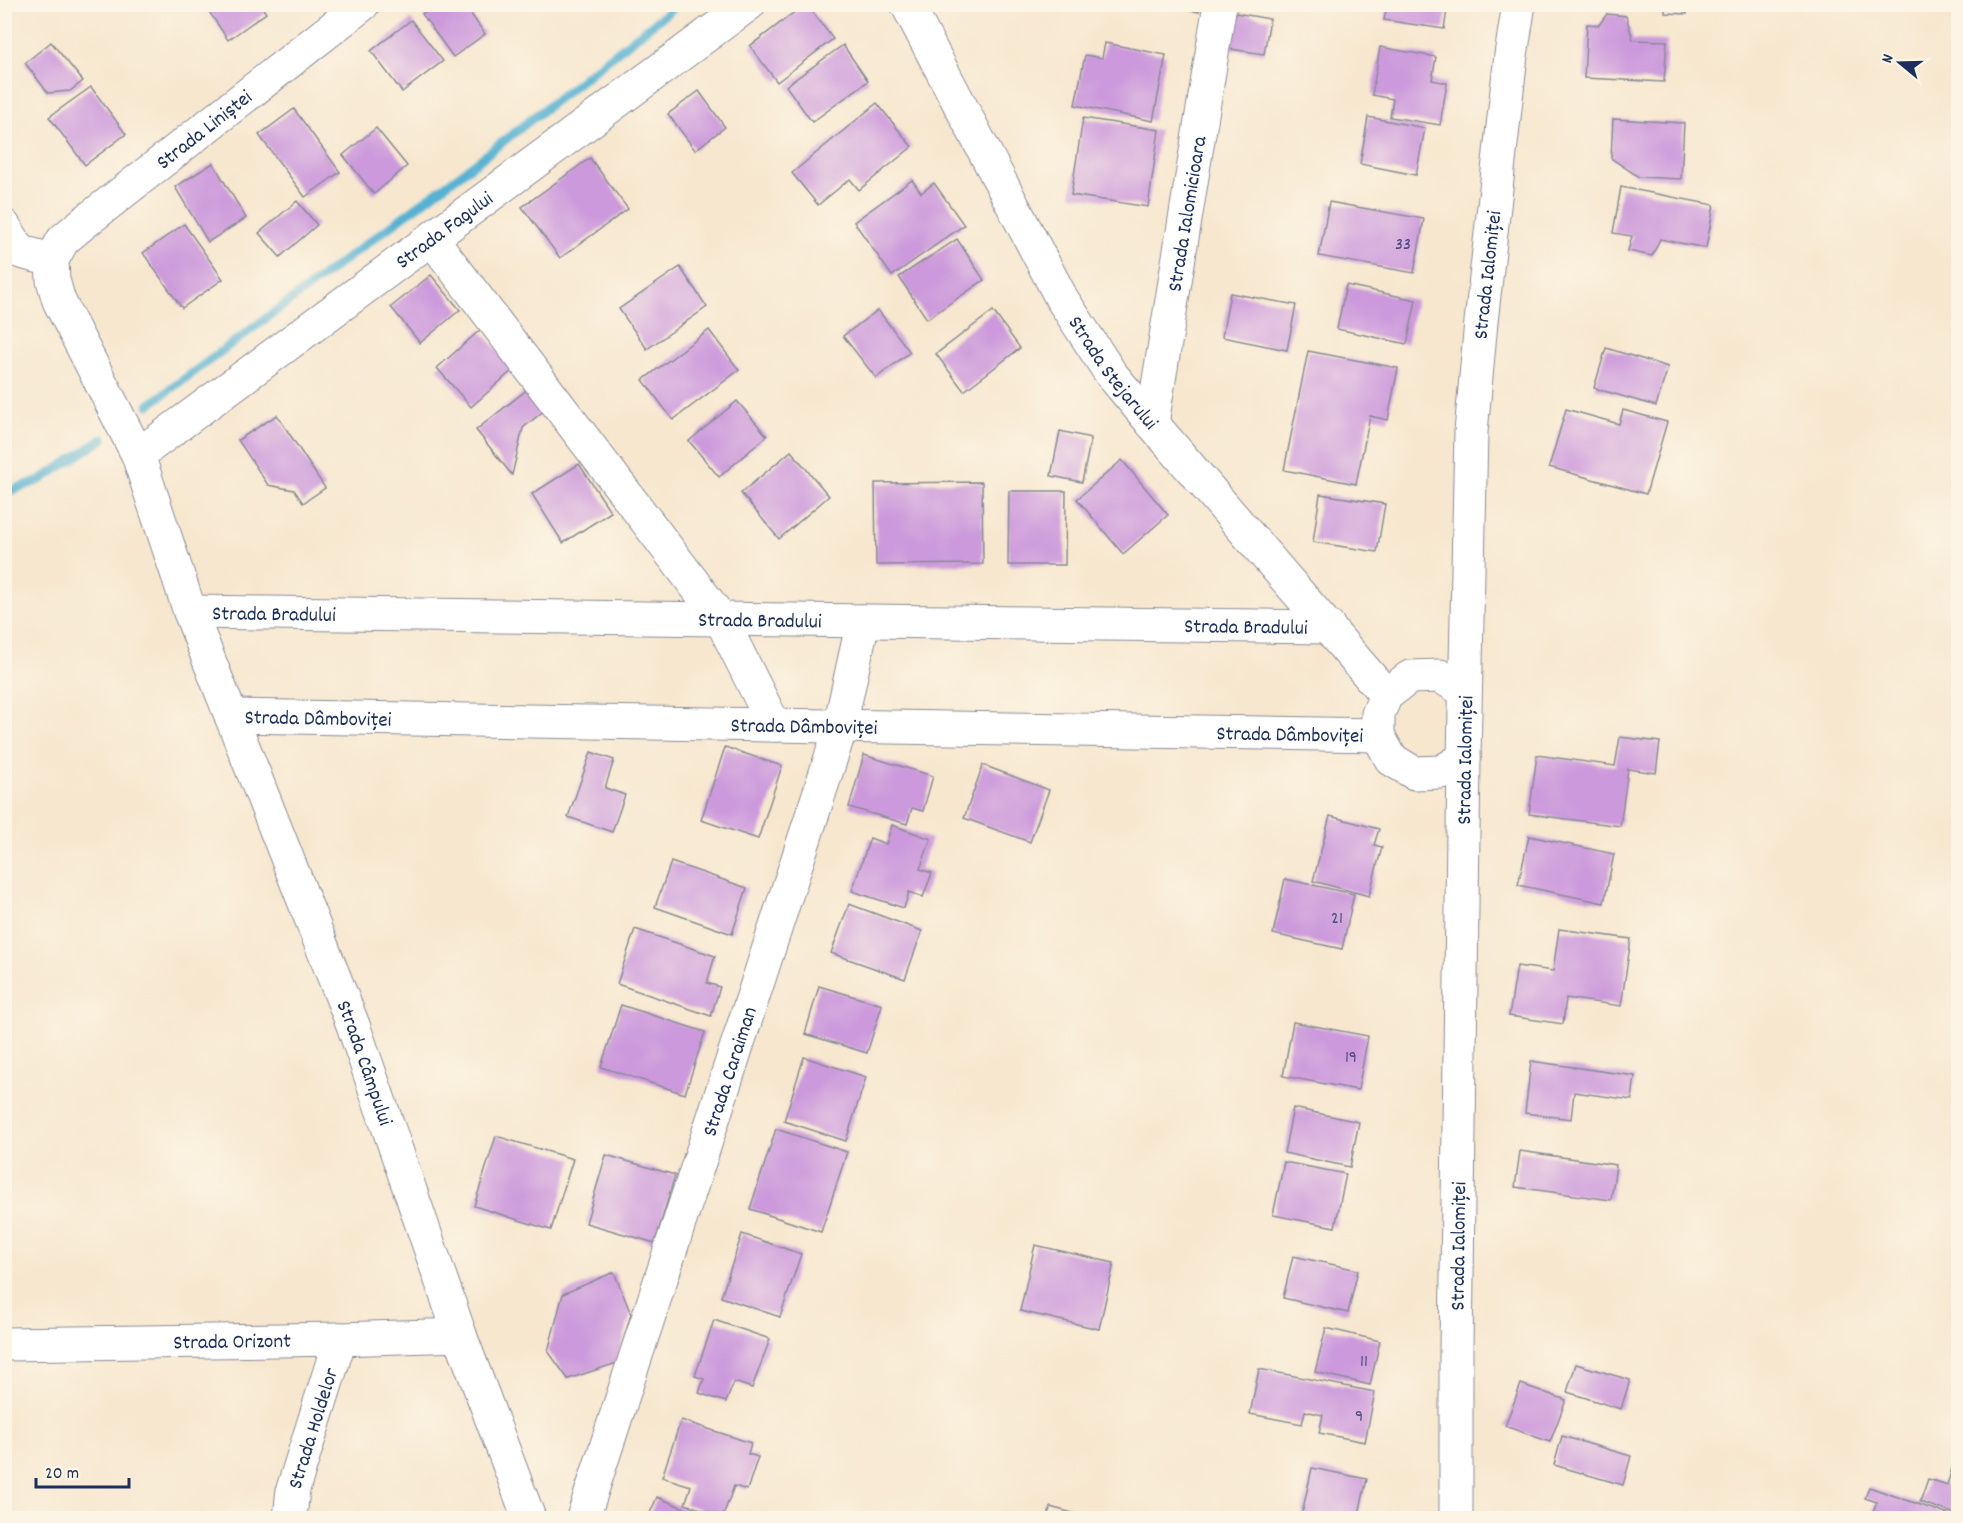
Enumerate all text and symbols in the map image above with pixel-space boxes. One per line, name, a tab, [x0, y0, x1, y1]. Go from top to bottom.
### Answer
north arrow	[1870, 33, 1930, 93]
text: N	[1876, 51, 1900, 66]
street label: Strada Liniștei	[151, 84, 260, 179]
street label: Strada Ialomicioara	[1162, 133, 1217, 294]
street label: Strada Fagului	[391, 186, 501, 278]
street label: Strada Ialomiței	[1467, 209, 1511, 341]
house number: 33	[1395, 233, 1411, 258]
street label: Strada Stejarului	[1059, 311, 1164, 438]
street label: Strada Bradului	[212, 600, 336, 632]
street label: Strada Bradului	[698, 607, 822, 638]
street label: Strada Bradului	[1184, 613, 1308, 645]
street label: Strada Ialomiței	[1451, 695, 1483, 825]
street label: Strada Dâmboviței	[244, 704, 392, 737]
street label: Strada Dâmboviței	[730, 712, 878, 745]
street label: Strada Dâmboviței	[1216, 720, 1364, 753]
house number: 21	[1331, 907, 1343, 932]
street label: Strada Câmpului	[327, 996, 399, 1131]
street label: Strada Caraiman	[696, 1003, 767, 1141]
house number: 19	[1345, 1046, 1357, 1071]
street label: Strada Ialomiței	[1445, 1181, 1476, 1311]
street label: Strada Orizont	[173, 1328, 291, 1359]
house number: 11	[1360, 1350, 1368, 1375]
street label: Strada Holdelor	[282, 1364, 348, 1493]
house number: 9	[1355, 1405, 1363, 1430]
scale bar	[36, 1451, 129, 1489]
text: 20 m	[45, 1462, 79, 1487]

